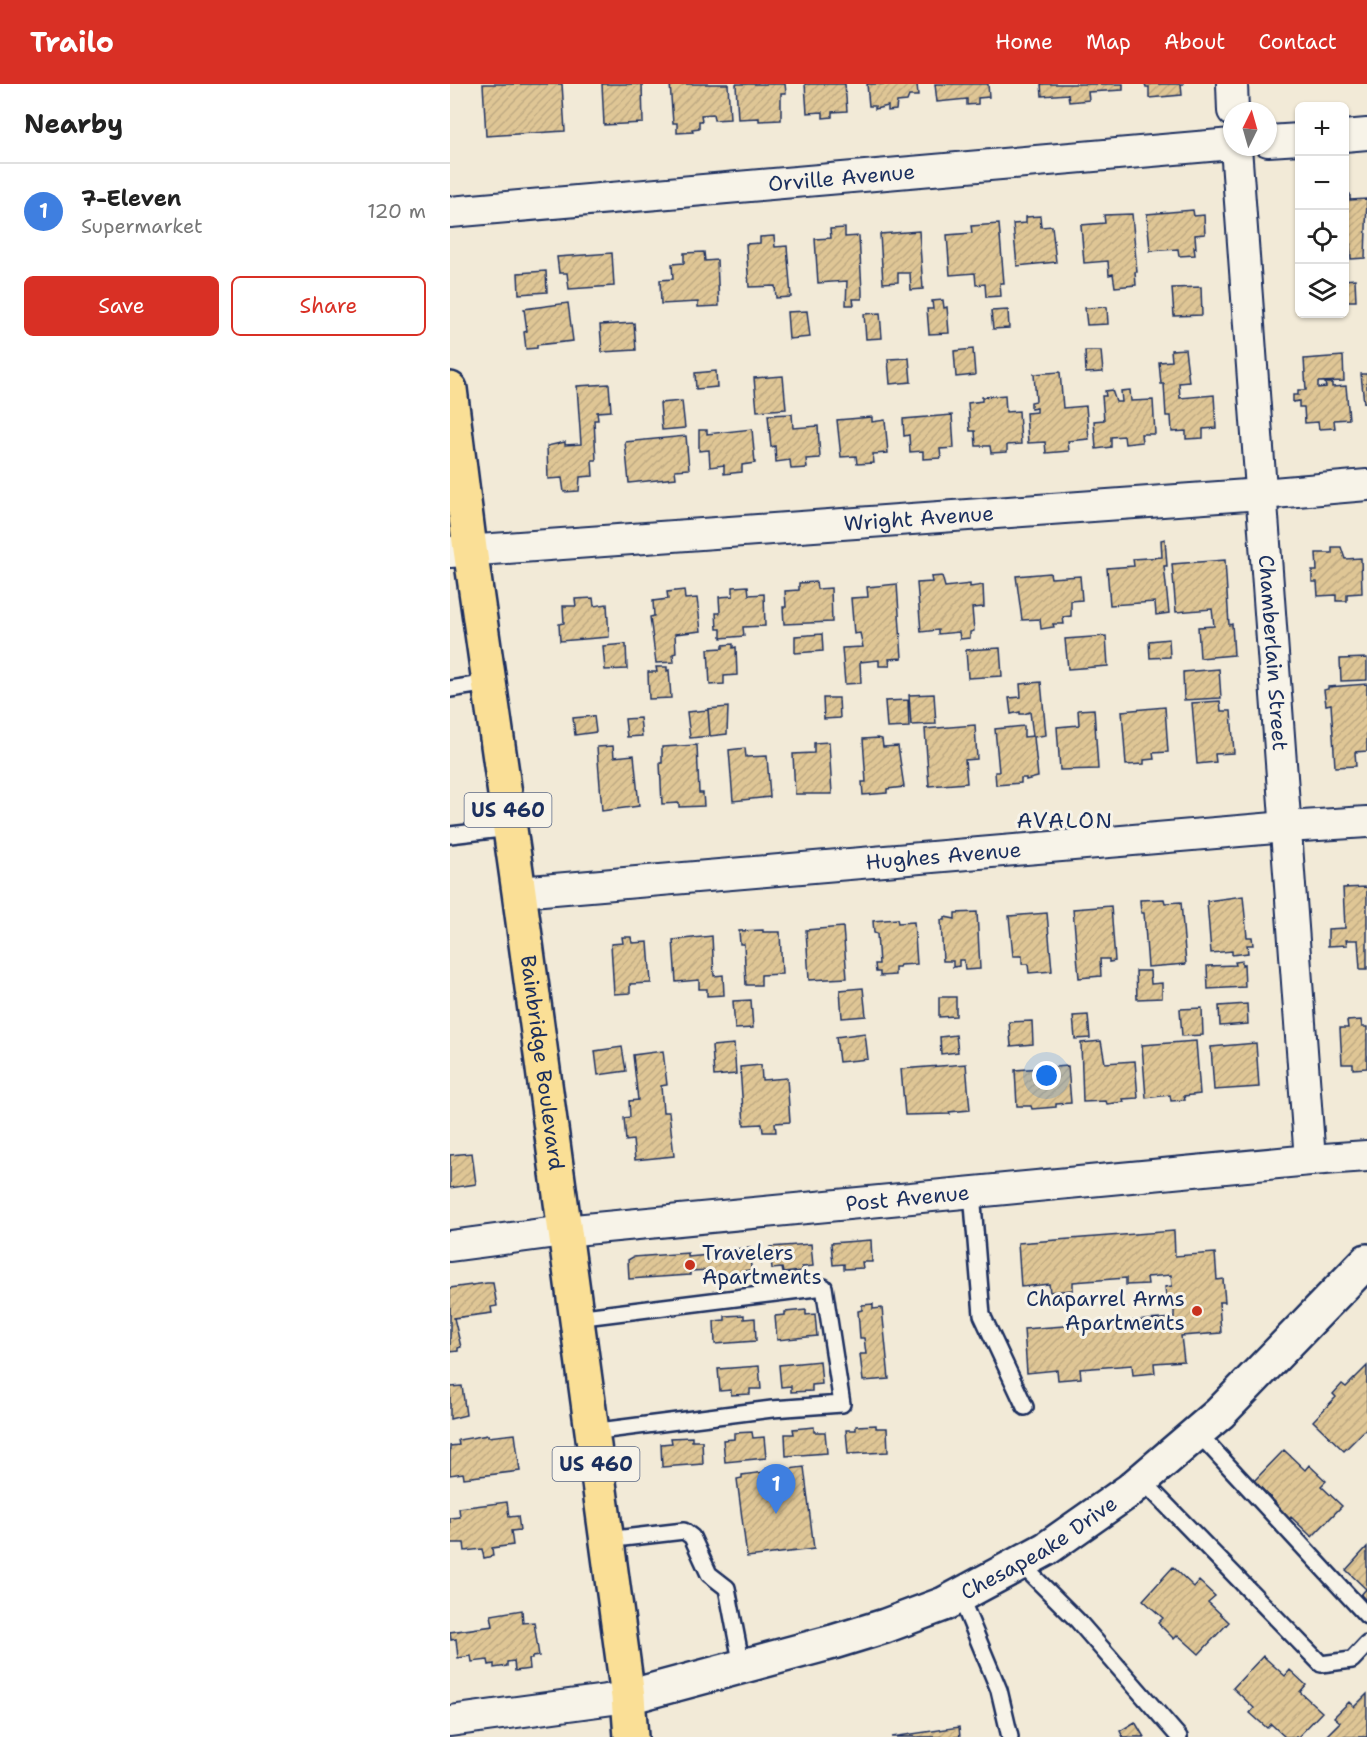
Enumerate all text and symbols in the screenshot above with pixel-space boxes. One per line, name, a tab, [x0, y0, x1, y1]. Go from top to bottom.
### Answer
text: Trailo	[30, 23, 114, 61]
text: Home	[995, 28, 1053, 56]
text: Map	[1086, 28, 1131, 56]
text: About	[1164, 28, 1225, 56]
text: Contact	[1258, 28, 1337, 56]
north arrow	[1223, 102, 1277, 156]
map controls	[1295, 102, 1349, 318]
button: +	[1295, 102, 1349, 156]
text: Nearby	[24, 106, 123, 141]
button: −	[1295, 156, 1349, 210]
street label: Orville Avenue	[767, 158, 916, 198]
text: 7-Eleven	[81, 184, 181, 213]
text: 1	[39, 198, 48, 224]
text: 120 m	[367, 198, 426, 224]
button: locate	[1295, 210, 1349, 264]
text: Supermarket	[81, 213, 203, 239]
button: layers	[1295, 264, 1349, 318]
button: Save	[24, 276, 219, 336]
button: Share	[231, 276, 426, 336]
street label: Wright Avenue	[843, 499, 995, 538]
street label: Chamberlain Street	[1252, 554, 1294, 752]
road number: US 460	[464, 793, 551, 827]
district label: AVALON	[1016, 806, 1114, 835]
street label: Hughes Avenue	[864, 835, 1023, 877]
street label: Bainbridge Boulevard	[514, 953, 571, 1172]
your location	[1032, 1061, 1061, 1090]
street label: Post Avenue	[844, 1178, 971, 1218]
place label: Travelers Apartments	[702, 1239, 822, 1291]
marker: Travelers Apartments	[683, 1258, 697, 1272]
place label: Chaparrel Arms Apartments	[1026, 1285, 1185, 1337]
marker: Chaparrel Arms Apartments	[1190, 1304, 1204, 1318]
road number: US 460	[552, 1447, 640, 1481]
pin: 1	[756, 1464, 796, 1514]
street label: Chesapeake Drive	[956, 1489, 1123, 1606]

